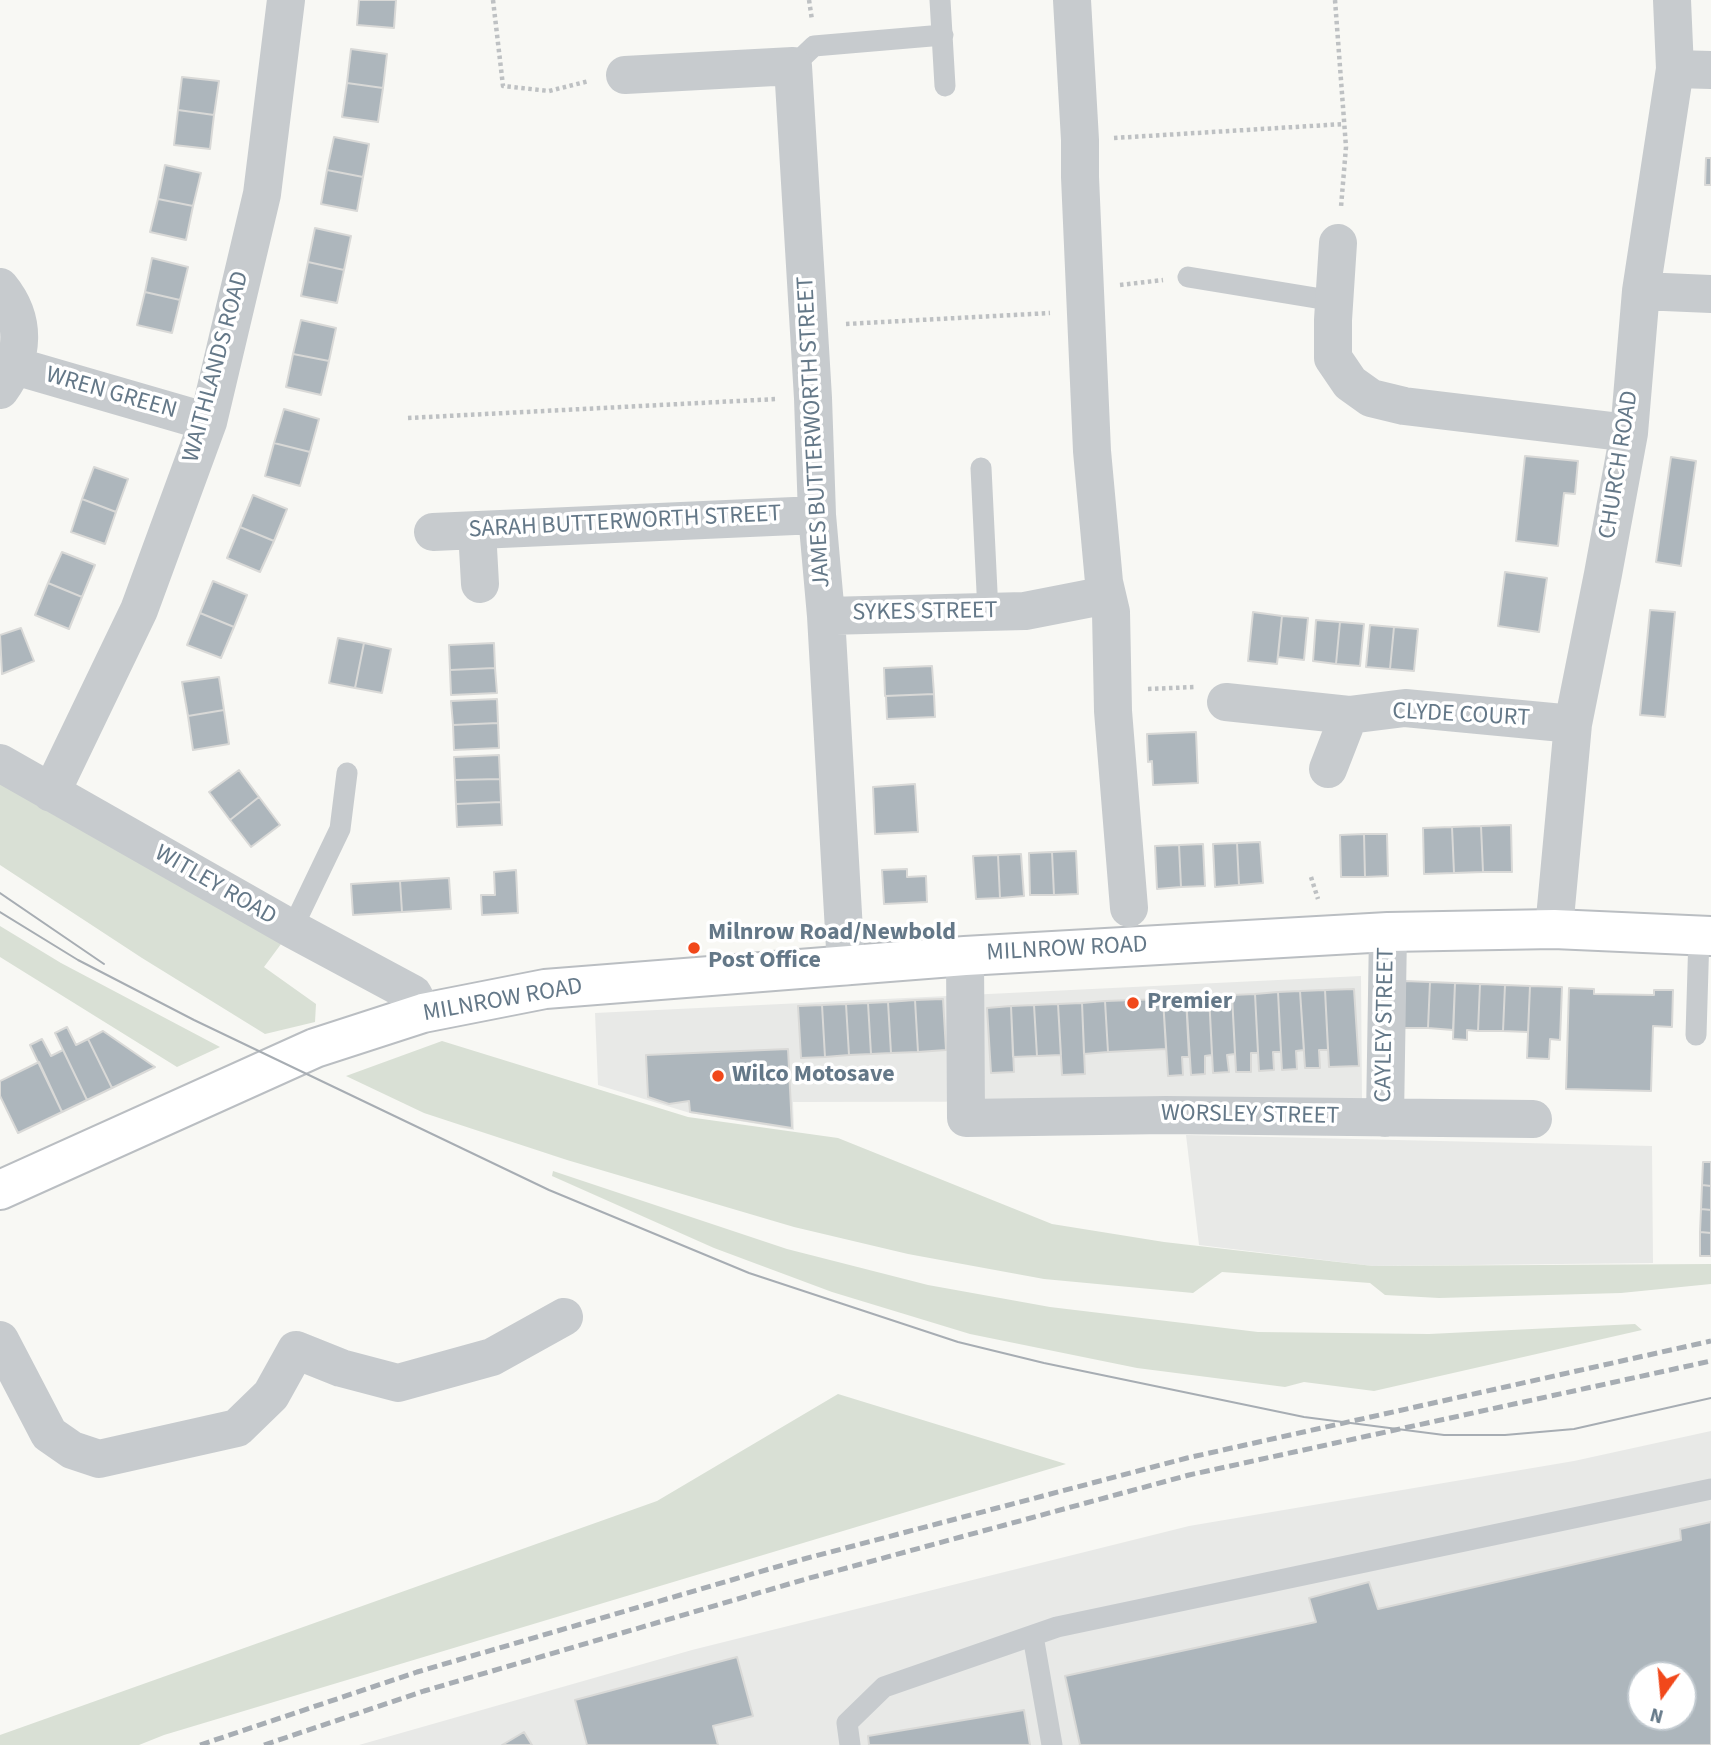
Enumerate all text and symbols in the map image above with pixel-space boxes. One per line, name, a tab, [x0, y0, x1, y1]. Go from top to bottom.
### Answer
street label: WAITHLANDS ROAD	[178, 268, 256, 466]
street label: JAMES BUTTERWORTH STREET	[792, 275, 838, 589]
street label: WREN GREEN	[42, 362, 180, 426]
street label: CHURCH ROAD	[1594, 389, 1646, 541]
street label: SARAH BUTTERWORTH STREET	[468, 500, 782, 546]
street label: SYKES STREET	[852, 597, 998, 629]
street label: CLYDE COURT	[1391, 698, 1531, 734]
street label: WITLEY ROAD	[149, 840, 281, 932]
place label: Milnrow Road/Newbold Post Office	[708, 920, 956, 976]
street label: MILNROW ROAD	[986, 931, 1148, 969]
marker: Milnrow Road/Newbold Post Office	[686, 940, 702, 956]
street label: CAYLEY STREET	[1370, 947, 1402, 1103]
street label: MILNROW ROAD	[421, 973, 585, 1029]
place label: Premier	[1147, 989, 1232, 1017]
marker: Premier	[1125, 995, 1141, 1011]
place label: Wilco Motosave	[732, 1062, 895, 1090]
marker: Wilco Motosave	[710, 1068, 726, 1084]
street label: WORSLEY STREET	[1161, 1100, 1339, 1132]
north arrow	[1627, 1661, 1697, 1731]
text: N	[1647, 1700, 1667, 1730]

